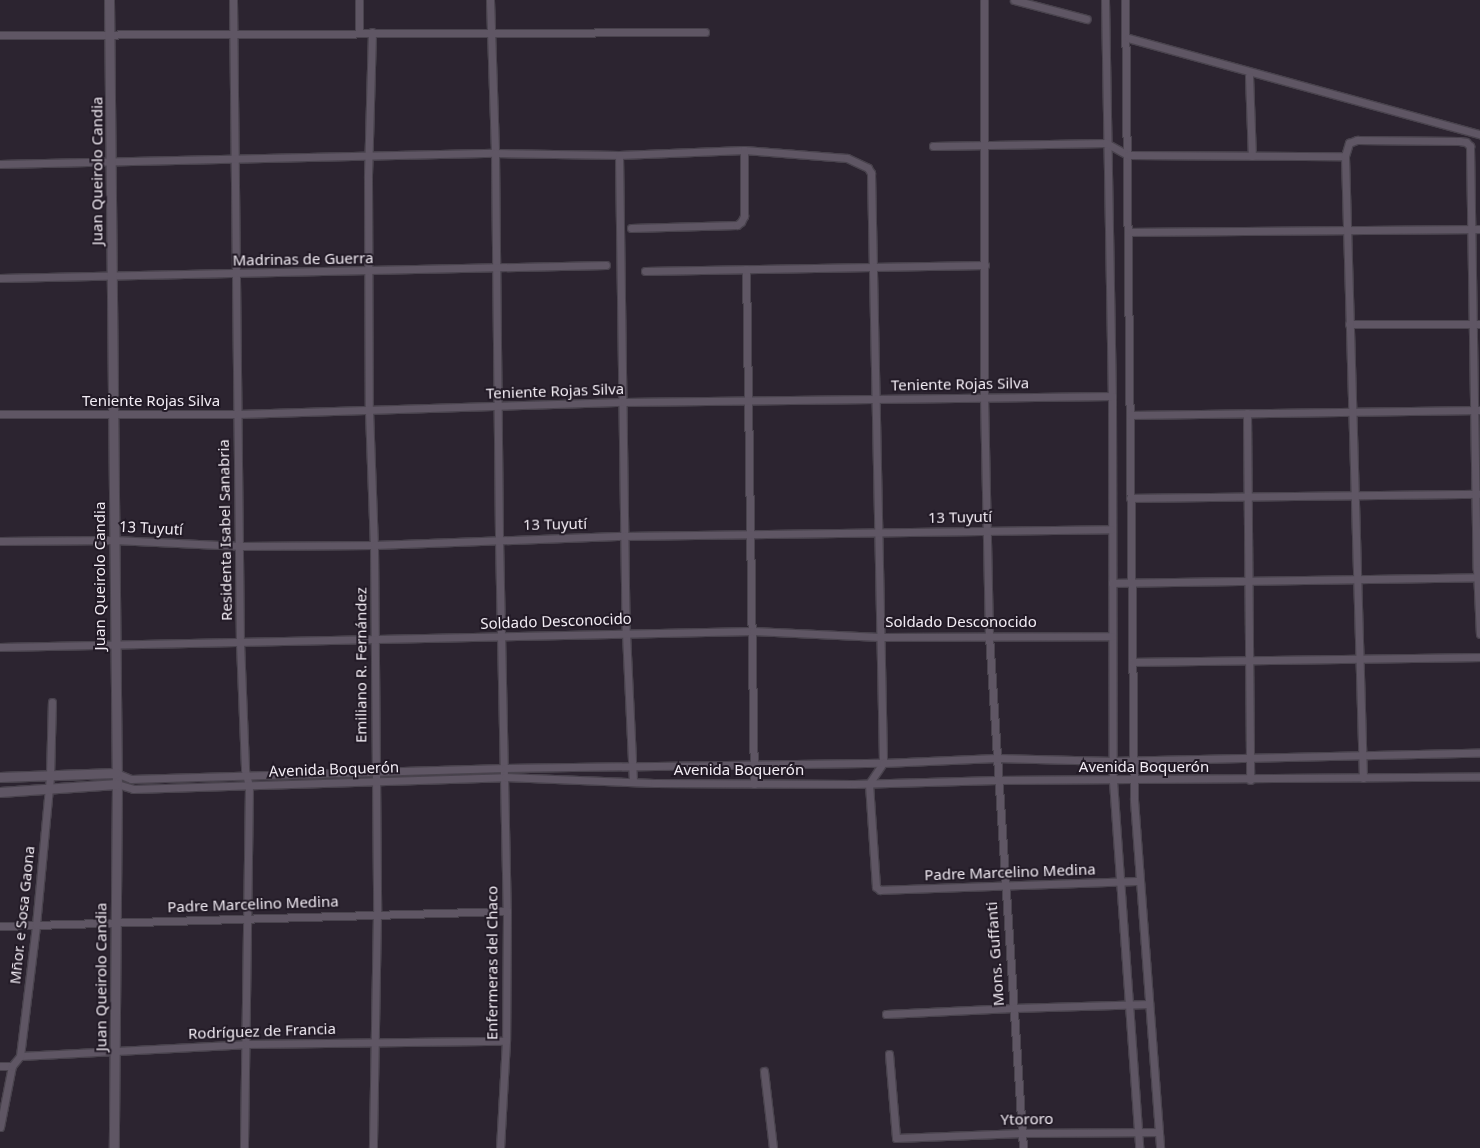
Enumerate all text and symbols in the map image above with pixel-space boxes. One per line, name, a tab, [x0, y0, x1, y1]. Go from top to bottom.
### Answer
street label: Juan Queirolo Candia	[88, 97, 106, 245]
street label: Madrinas de Guerra	[232, 249, 374, 269]
street label: Teniente Rojas Silva	[891, 374, 1029, 394]
street label: Teniente Rojas Silva	[486, 380, 624, 402]
street label: Teniente Rojas Silva	[82, 392, 220, 410]
street label: Residenta Isabel Sanabria	[214, 439, 236, 621]
street label: Juan Queirolo Candia	[91, 502, 109, 650]
street label: 13 Tuyutí	[928, 507, 992, 527]
street label: 13 Tuyutí	[523, 514, 587, 534]
street label: 13 Tuyutí	[119, 517, 183, 539]
street label: Emiliano R. Fernández	[352, 587, 370, 743]
street label: Soldado Desconocido	[480, 609, 632, 633]
street label: Soldado Desconocido	[885, 613, 1037, 631]
street label: Avenida Boquerón	[269, 758, 399, 780]
street label: Avenida Boquerón	[1079, 758, 1209, 776]
street label: Avenida Boquerón	[674, 761, 804, 779]
street label: Mñor. e Sosa Gaona	[6, 845, 38, 985]
street label: Padre Marcelino Medina	[924, 860, 1096, 884]
street label: Enfermeras del Chaco	[483, 886, 501, 1040]
street label: Padre Marcelino Medina	[167, 892, 339, 916]
street label: Mons. Guffanti	[982, 901, 1008, 1007]
street label: Juan Queirolo Candia	[92, 903, 110, 1051]
street label: Rodríguez de Francia	[188, 1019, 336, 1043]
street label: Ytororo	[1000, 1110, 1054, 1128]

